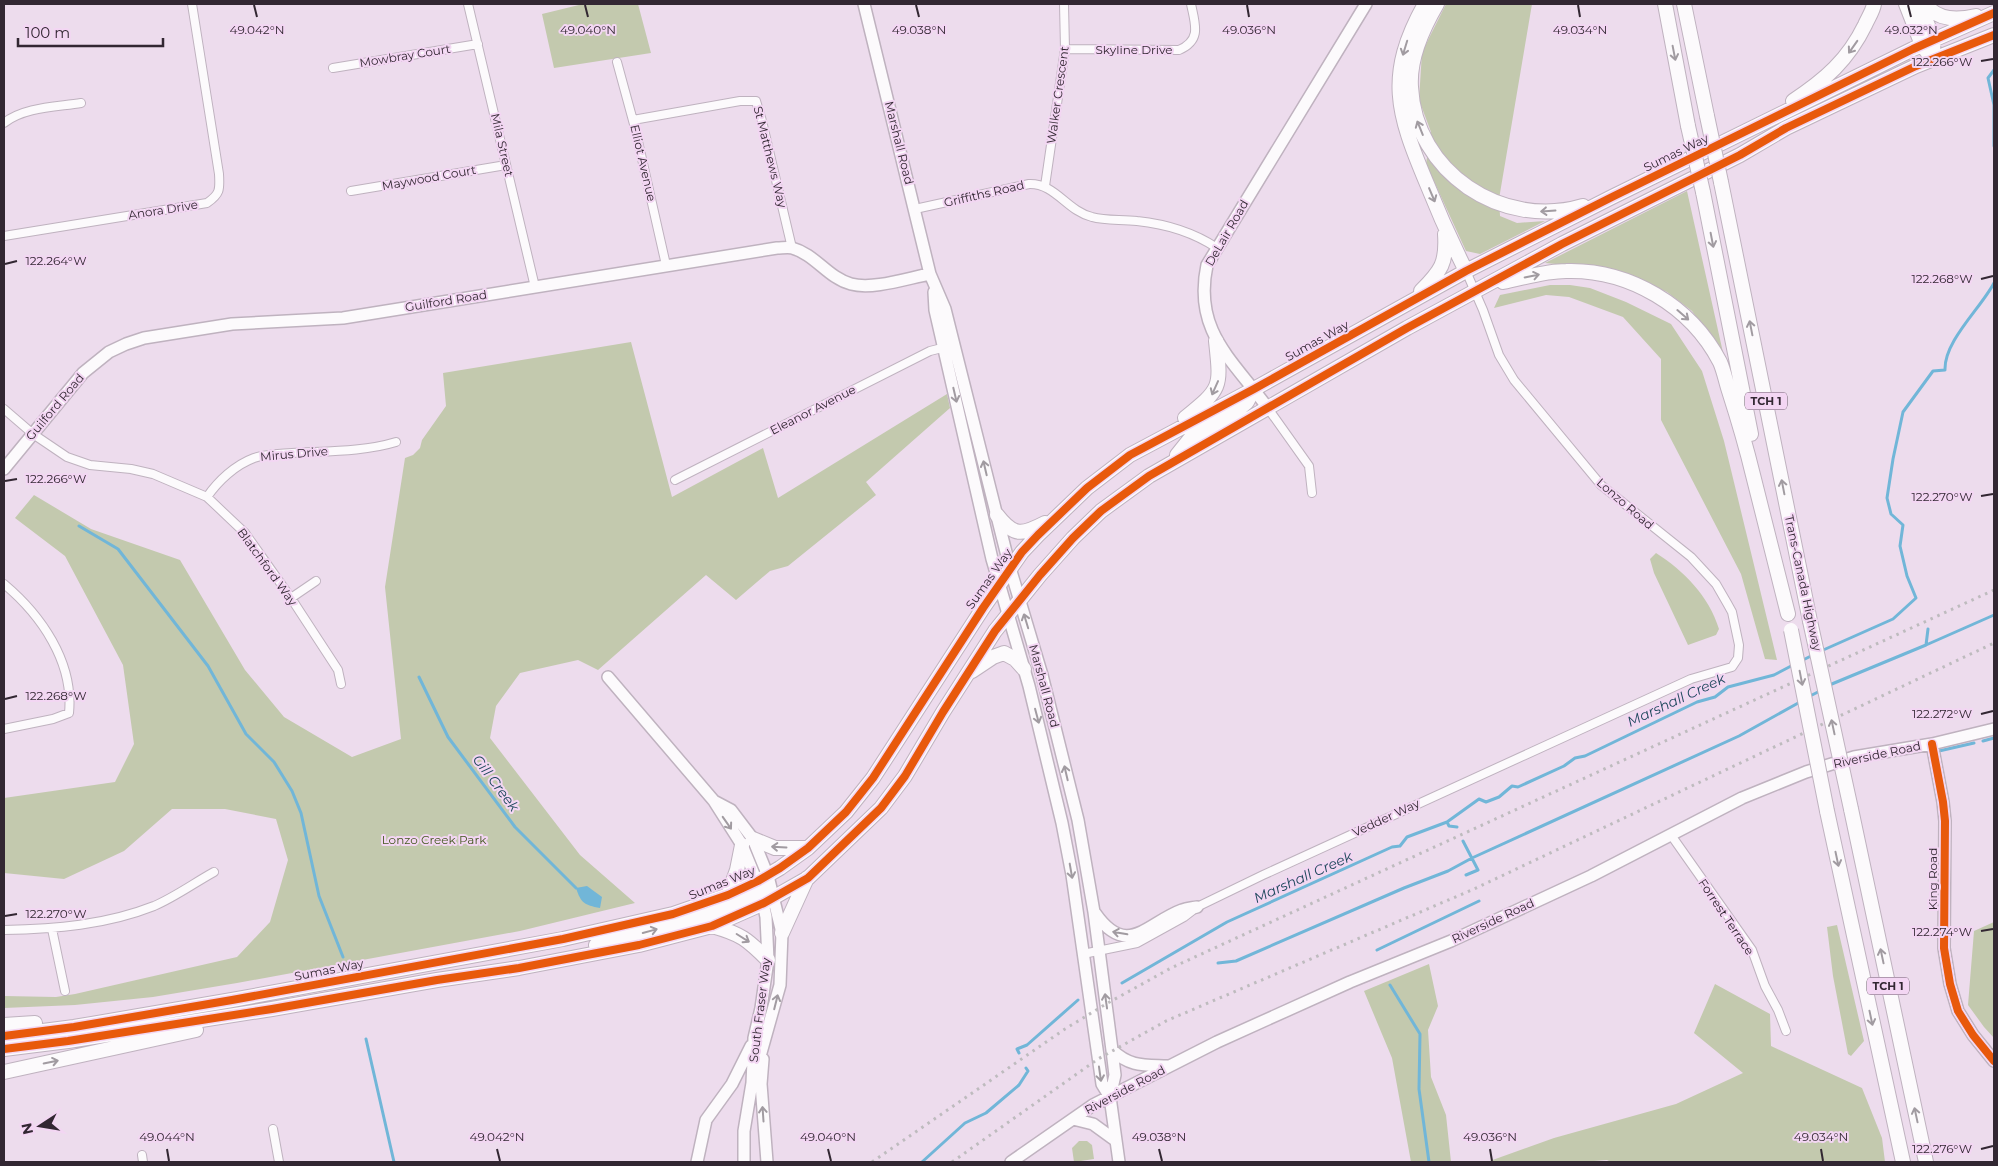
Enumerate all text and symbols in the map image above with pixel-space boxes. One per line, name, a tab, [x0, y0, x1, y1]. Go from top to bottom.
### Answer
scale bar	[18, 15, 162, 47]
text: 49.042°N	[230, 22, 284, 37]
text: 49.040°N	[560, 22, 616, 37]
text: 49.038°N	[892, 22, 946, 37]
text: 49.036°N	[1222, 22, 1276, 37]
text: 49.034°N	[1553, 22, 1607, 37]
text: 49.032°N	[1884, 22, 1938, 37]
text: 100 m	[25, 23, 70, 42]
one-way arrow	[1400, 40, 1410, 56]
one-way arrow	[1848, 40, 1858, 54]
street label: Mowbray Court	[358, 41, 452, 70]
street label: Skyline Drive	[1095, 42, 1173, 57]
one-way arrow	[1670, 44, 1679, 60]
street label: Walker Crescent	[1043, 45, 1072, 145]
text: 122.266°W	[1912, 54, 1972, 69]
street label: Marshall Road	[882, 100, 917, 186]
street label: St Matthews Way	[751, 104, 790, 210]
street label: Mila Street	[488, 112, 517, 178]
one-way arrow	[1415, 121, 1424, 137]
street label: Elliot Avenue	[627, 123, 660, 203]
street label: Sumas Way	[1641, 130, 1711, 175]
street label: Maywood Court	[381, 162, 477, 193]
street label: Griffiths Road	[942, 177, 1026, 210]
one-way arrow	[1427, 187, 1437, 202]
street label: Anora Drive	[127, 197, 199, 222]
street label: DeLair Road	[1202, 197, 1252, 268]
one-way arrow	[1540, 206, 1556, 216]
one-way arrow	[1708, 231, 1718, 247]
text: 122.264°W	[25, 253, 87, 268]
one-way arrow	[1524, 270, 1540, 280]
text: 122.268°W	[1911, 271, 1973, 286]
street label: Guilford Road	[404, 287, 488, 314]
one-way arrow	[1676, 310, 1689, 321]
street label: Sumas Way	[1282, 317, 1352, 364]
one-way arrow	[1746, 321, 1755, 337]
street label: Guilford Road	[22, 370, 87, 443]
one-way arrow	[1209, 380, 1219, 395]
street label: Eleanor Avenue	[767, 381, 858, 438]
one-way arrow	[951, 387, 960, 403]
road number: TCH 1	[1745, 392, 1787, 410]
street label: Mirus Drive	[259, 443, 328, 464]
one-way arrow	[980, 460, 989, 476]
text: 122.266°W	[26, 471, 86, 486]
street label: Lonzo Road	[1594, 475, 1657, 532]
one-way arrow	[1778, 480, 1788, 496]
text: 122.270°W	[1911, 489, 1973, 504]
street label: Trans-Canada Highway	[1782, 514, 1825, 653]
street label: Blatchford Way	[234, 525, 301, 609]
street label: Sumas Way	[962, 545, 1015, 612]
one-way arrow	[1021, 614, 1031, 630]
street label: Marshall Road	[1026, 643, 1063, 729]
water label: Marshall Creek	[1624, 669, 1729, 731]
one-way arrow	[1796, 669, 1806, 685]
text: 122.268°W	[25, 688, 87, 703]
text: 122.272°W	[1912, 706, 1972, 721]
one-way arrow	[1032, 707, 1042, 723]
one-way arrow	[1828, 720, 1837, 736]
street label: Riverside Road	[1832, 738, 1922, 771]
water label: Gill Creek	[469, 751, 524, 816]
one-way arrow	[1061, 765, 1071, 781]
street label: Vedder Way	[1350, 795, 1422, 840]
one-way arrow	[722, 816, 732, 830]
park label: Lonzo Creek Park	[382, 832, 487, 847]
one-way arrow	[772, 843, 788, 852]
water label: Marshall Creek	[1251, 847, 1356, 907]
street label: King Road	[1925, 848, 1940, 910]
one-way arrow	[1833, 850, 1842, 866]
street label: Sumas Way	[686, 862, 758, 903]
one-way arrow	[1067, 863, 1077, 879]
street label: Forrest Terrace	[1695, 876, 1757, 958]
street label: Riverside Road	[1449, 895, 1536, 946]
text: 122.270°W	[25, 906, 87, 921]
text: 122.274°W	[1912, 924, 1972, 939]
one-way arrow	[641, 926, 657, 935]
one-way arrow	[1113, 928, 1129, 938]
one-way arrow	[736, 933, 750, 943]
one-way arrow	[1877, 948, 1886, 964]
street label: Sumas Way	[293, 955, 365, 984]
street label: South Fraser Way	[746, 956, 773, 1063]
road number: TCH 1	[1867, 978, 1909, 994]
one-way arrow	[1100, 994, 1110, 1010]
one-way arrow	[772, 995, 781, 1011]
one-way arrow	[1867, 1009, 1877, 1025]
one-way arrow	[43, 1057, 59, 1066]
street label: Riverside Road	[1082, 1062, 1168, 1117]
one-way arrow	[1095, 1065, 1105, 1081]
north arrow	[15, 1101, 65, 1151]
one-way arrow	[758, 1106, 767, 1122]
one-way arrow	[1910, 1107, 1920, 1123]
text: N	[17, 1121, 37, 1136]
text: 49.044°N	[139, 1129, 195, 1144]
text: 49.042°N	[470, 1129, 524, 1144]
text: 49.040°N	[800, 1129, 856, 1144]
text: 49.038°N	[1132, 1129, 1186, 1144]
text: 49.036°N	[1463, 1129, 1517, 1144]
text: 49.034°N	[1794, 1129, 1848, 1144]
text: 122.276°W	[1912, 1141, 1972, 1156]

